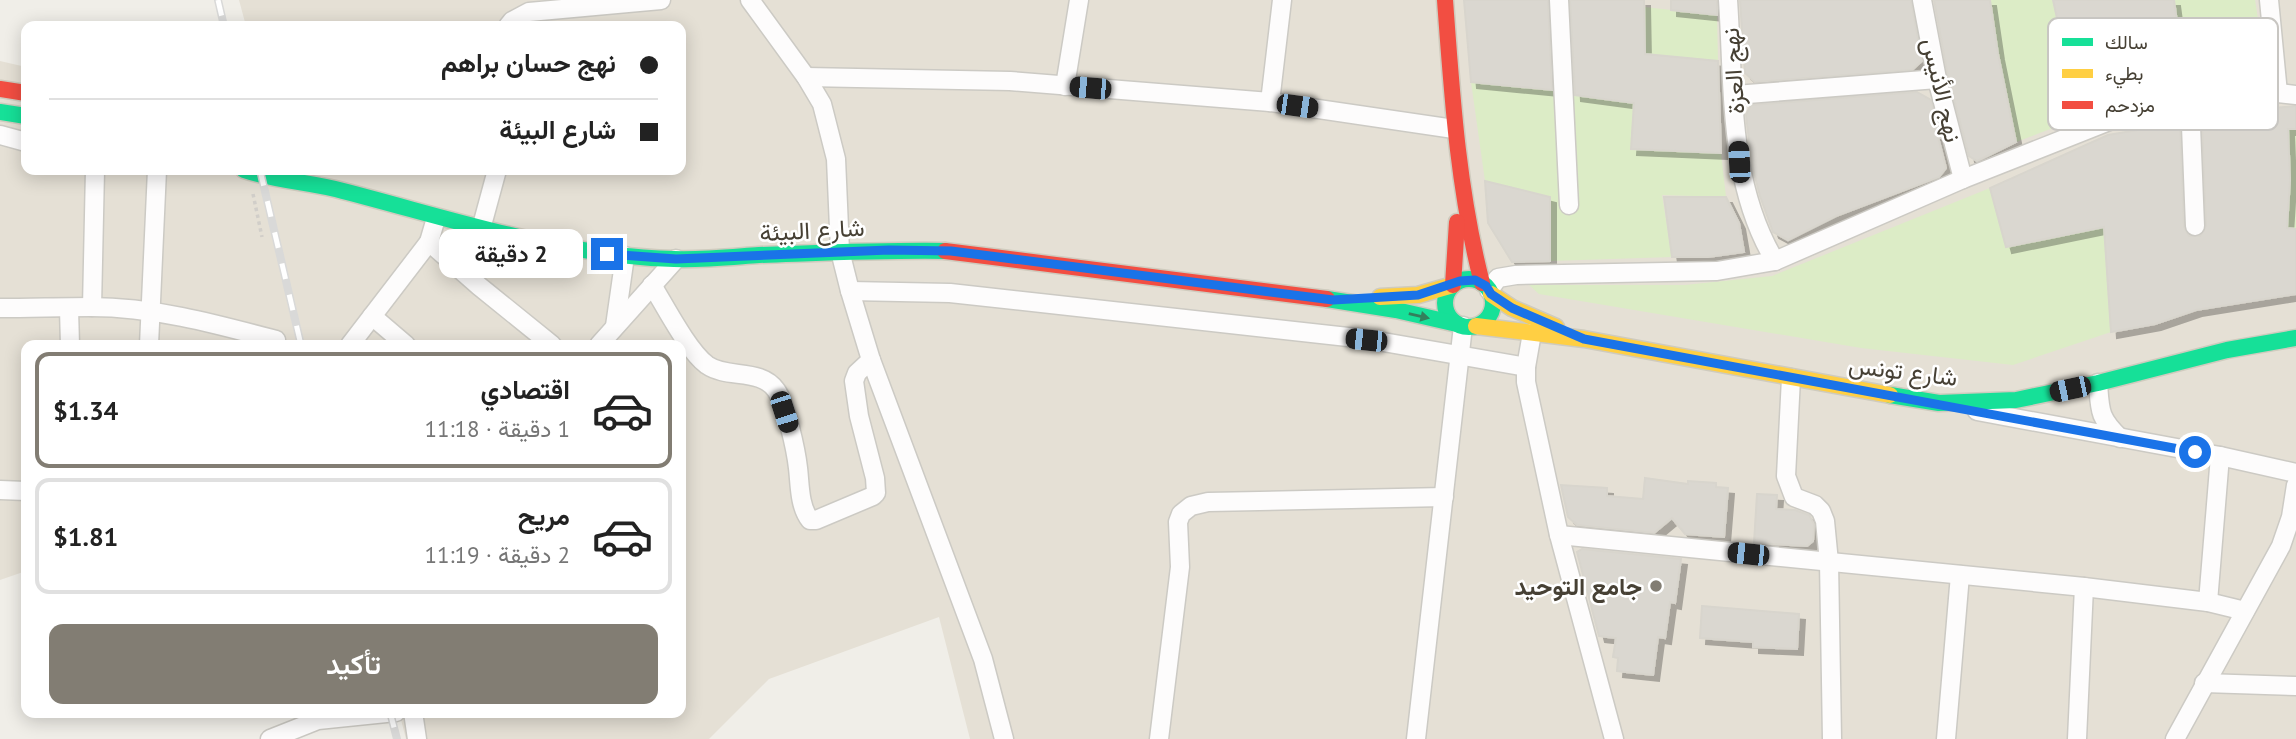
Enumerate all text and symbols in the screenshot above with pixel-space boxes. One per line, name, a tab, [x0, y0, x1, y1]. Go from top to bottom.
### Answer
legend	[2048, 18, 2278, 130]
street label: نهج العزة	[1715, 27, 1753, 115]
text: سالك	[2105, 30, 2148, 54]
street label: نهج الأنيس	[1913, 35, 1969, 146]
text: نهج حسان براهم	[441, 46, 616, 79]
text: بطيء	[2105, 61, 2143, 89]
car	[1069, 76, 1112, 100]
car	[1275, 93, 1320, 119]
text: مزدحم	[2105, 93, 2155, 118]
text: شارع البيئة	[499, 113, 616, 146]
car	[1728, 140, 1751, 184]
street label: شارع البيئة	[759, 212, 865, 249]
callout: 2 دقيقة	[439, 230, 582, 278]
route end	[591, 238, 623, 270]
text: 2 دقيقة	[475, 239, 547, 268]
one-way arrow	[1408, 310, 1430, 321]
car	[1345, 327, 1388, 353]
street label: شارع تونس	[1847, 349, 1959, 394]
text: اقتصادي	[481, 373, 570, 406]
car	[2048, 374, 2093, 404]
icon: car	[591, 379, 654, 442]
car	[768, 389, 801, 435]
text: $1.34	[53, 394, 118, 427]
text: 1 دقيقة · 11:18	[424, 414, 570, 443]
route start	[2179, 436, 2211, 468]
text: مريح	[518, 499, 570, 532]
icon: car	[591, 505, 654, 568]
text: $1.81	[53, 520, 118, 553]
text: 2 دقيقة · 11:19	[424, 540, 570, 569]
car	[1727, 541, 1770, 567]
place label: جامع التوحيد	[1514, 571, 1642, 604]
marker: جامع التوحيد	[1648, 578, 1664, 594]
button: تأكيد	[49, 624, 658, 704]

